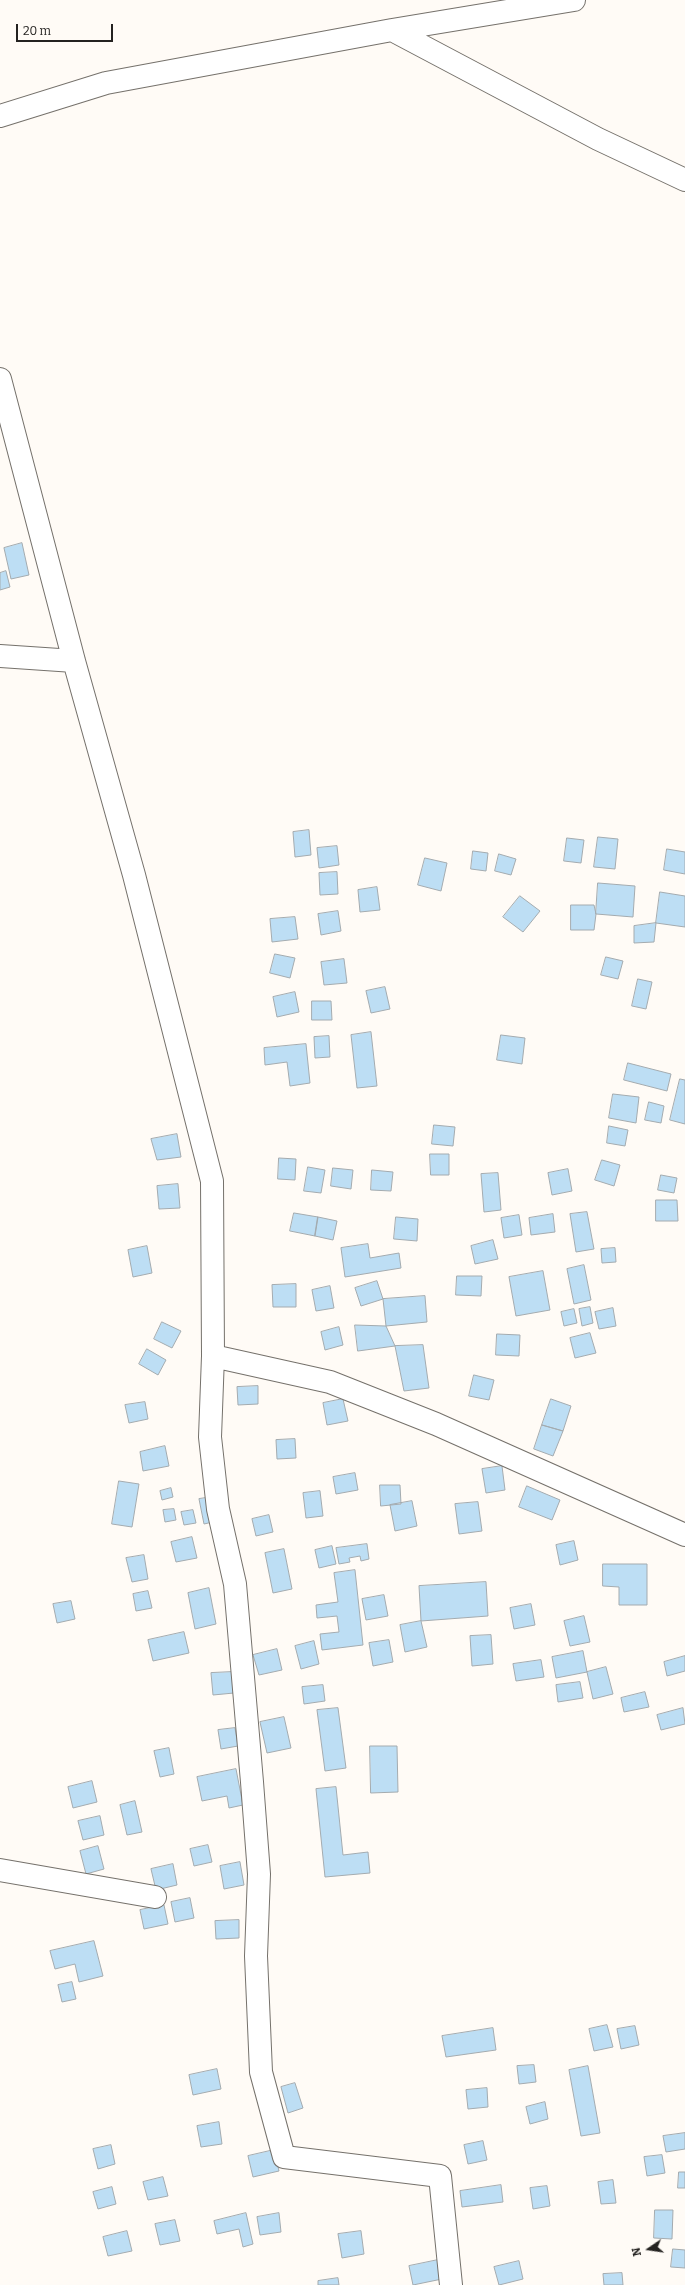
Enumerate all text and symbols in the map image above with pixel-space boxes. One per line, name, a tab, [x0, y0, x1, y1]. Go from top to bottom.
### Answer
scale bar	[18, 16, 115, 42]
text: 20 m	[23, 24, 51, 38]
north arrow	[629, 2229, 669, 2269]
text: N	[630, 2246, 644, 2257]

